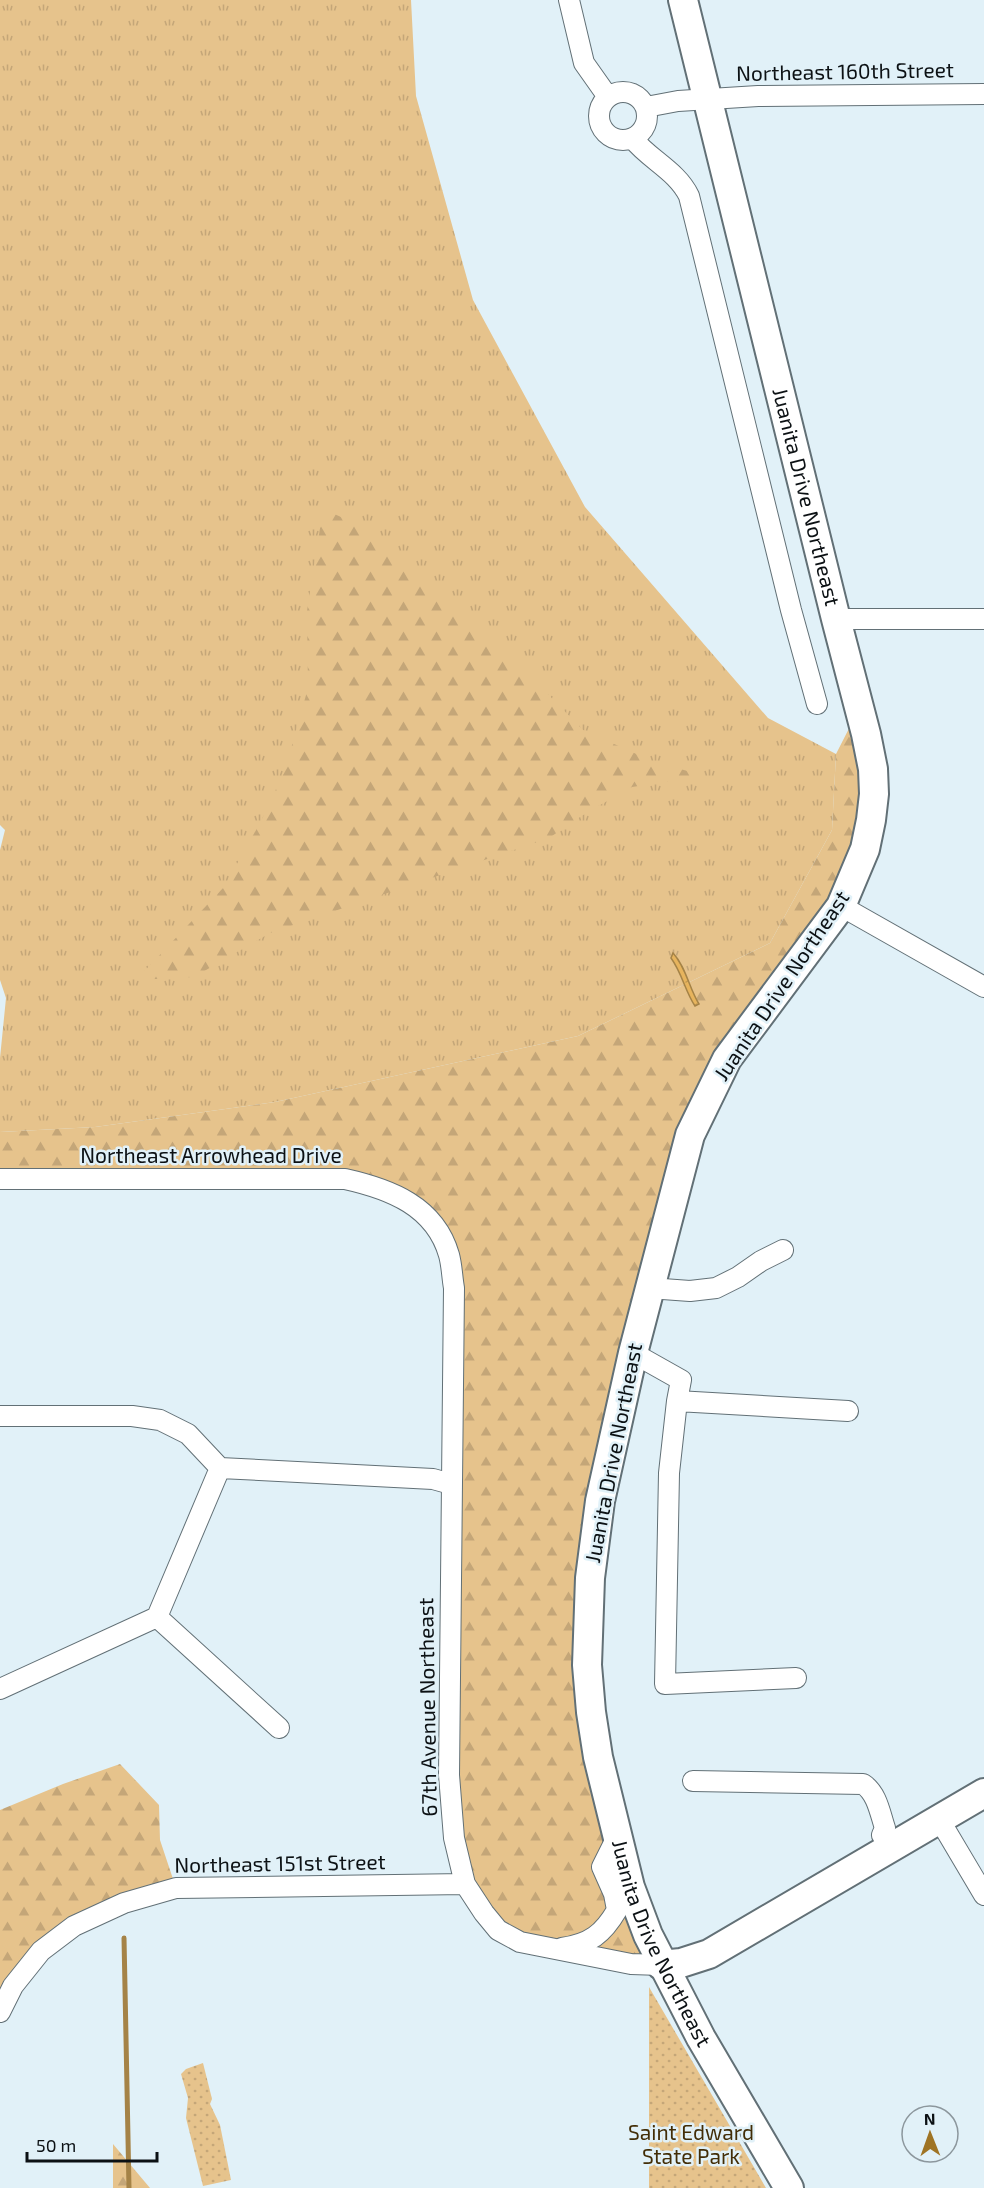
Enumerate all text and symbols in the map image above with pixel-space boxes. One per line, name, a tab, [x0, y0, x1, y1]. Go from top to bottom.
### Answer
street label: Northeast 160th Street	[736, 56, 954, 85]
street label: Juanita Drive Northeast	[768, 385, 846, 608]
street label: Juanita Drive Northeast	[708, 885, 854, 1085]
street label: Northeast Arrowhead Drive	[80, 1142, 342, 1167]
street label: Juanita Drive Northeast	[579, 1341, 646, 1565]
street label: 67th Avenue Northeast	[412, 1597, 441, 1817]
street label: Juanita Drive Northeast	[608, 1837, 717, 2051]
street label: Northeast 151st Street	[174, 1848, 386, 1877]
north arrow	[900, 2104, 960, 2164]
text: N	[924, 2109, 936, 2128]
park label: Saint Edward State Park	[628, 2119, 754, 2168]
scale bar	[27, 2125, 158, 2163]
text: 50 m	[36, 2134, 76, 2156]

